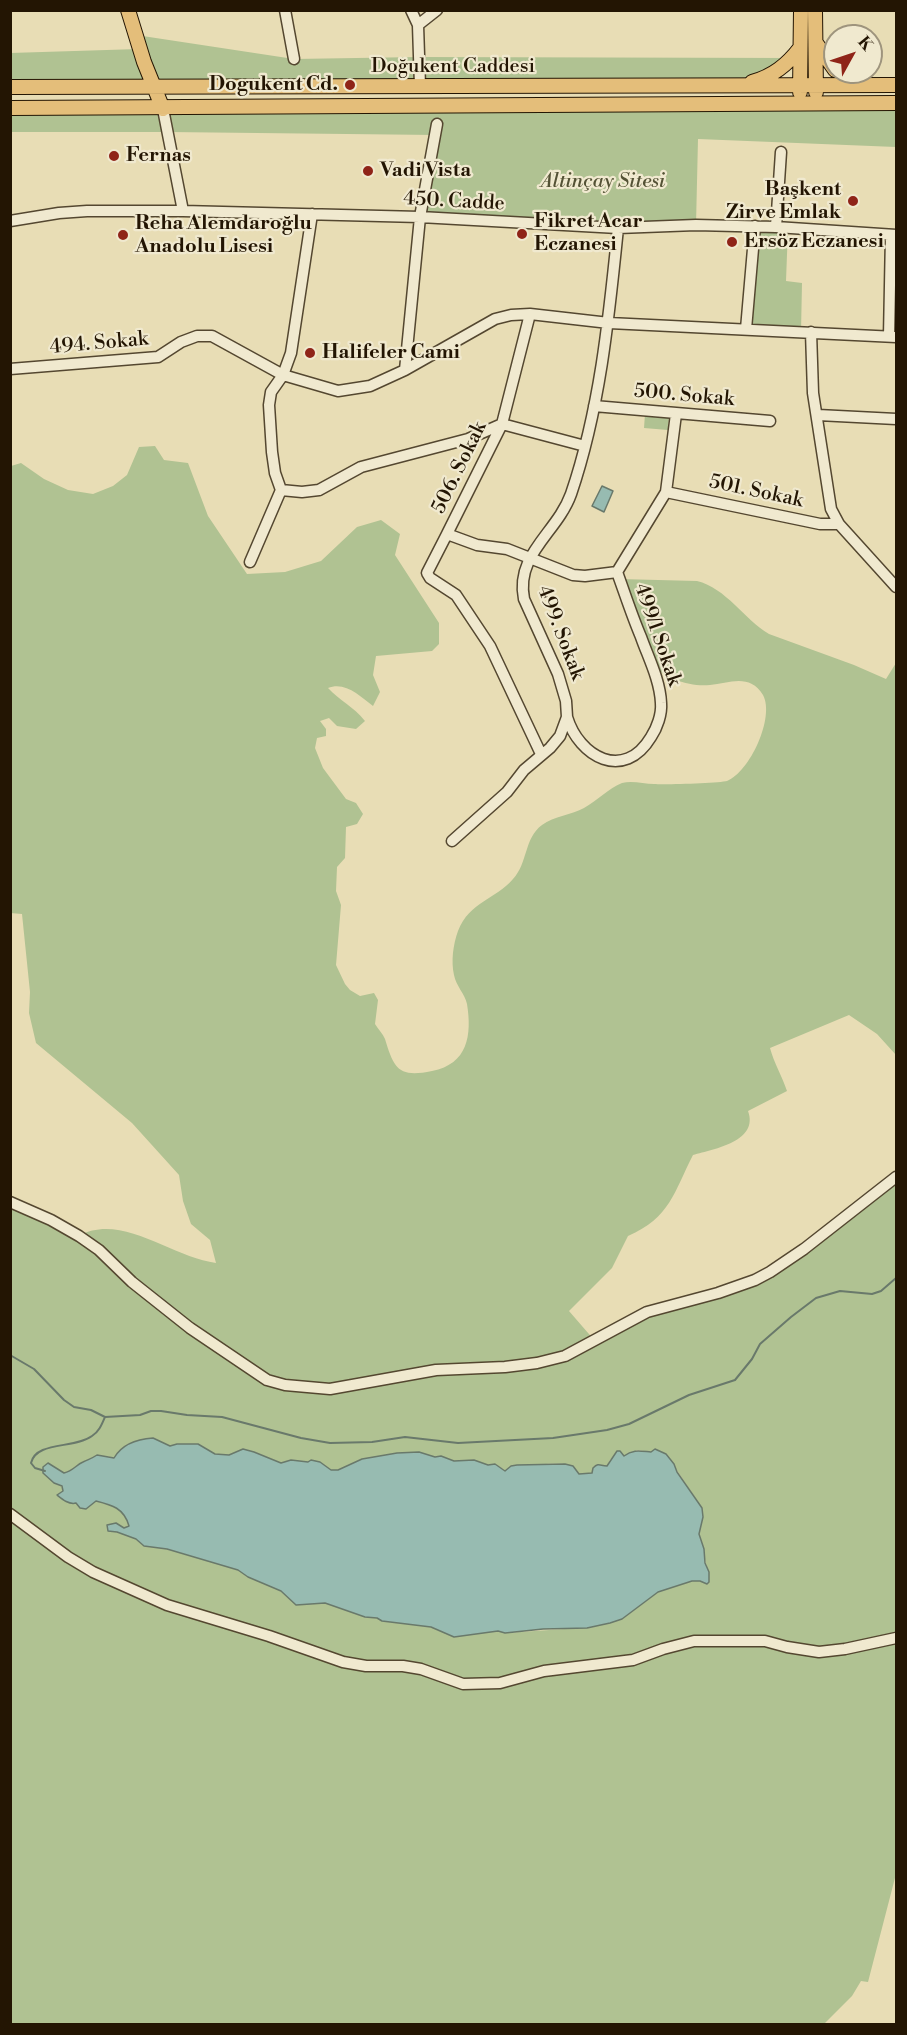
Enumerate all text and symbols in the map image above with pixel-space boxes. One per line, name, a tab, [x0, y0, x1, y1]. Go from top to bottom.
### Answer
north arrow	[823, 24, 883, 84]
text: K	[853, 32, 877, 55]
street label: Doğukent Caddesi	[371, 55, 535, 79]
place label: Dogukent Cd.	[209, 73, 338, 97]
marker: Dogukent Cd.	[343, 78, 357, 92]
place label: Fernas	[126, 144, 191, 168]
marker: Fernas	[107, 149, 121, 163]
place label: Vadi Vista	[380, 159, 471, 183]
marker: Vadi Vista	[361, 164, 375, 178]
park label: Altinçay Sitesi	[541, 170, 665, 194]
place label: Başkent Zirve Emlak	[726, 178, 841, 225]
street label: 450. Cadde	[403, 187, 505, 217]
marker: Başkent Zirve Emlak	[846, 194, 860, 208]
place label: Fikret Acar Eczanesi	[534, 210, 643, 257]
place label: Reha Alemdaroğlu Anadolu Lisesi	[135, 212, 312, 259]
marker: Fikret Acar Eczanesi	[515, 227, 529, 241]
marker: Reha Alemdaroğlu Anadolu Lisesi	[116, 228, 130, 242]
place label: Ersöz Eczanesi	[744, 230, 884, 254]
marker: Ersöz Eczanesi	[725, 235, 739, 249]
street label: 494. Sokak	[49, 328, 149, 360]
place label: Halifeler Cami	[322, 341, 460, 365]
marker: Halifeler Cami	[303, 346, 317, 360]
street label: 500. Sokak	[633, 380, 735, 412]
street label: 506. Sokak	[427, 418, 493, 518]
street label: 501. Sokak	[707, 470, 805, 514]
street label: 499/1 Sokak	[628, 580, 686, 690]
street label: 499. Sokak	[531, 582, 589, 684]

